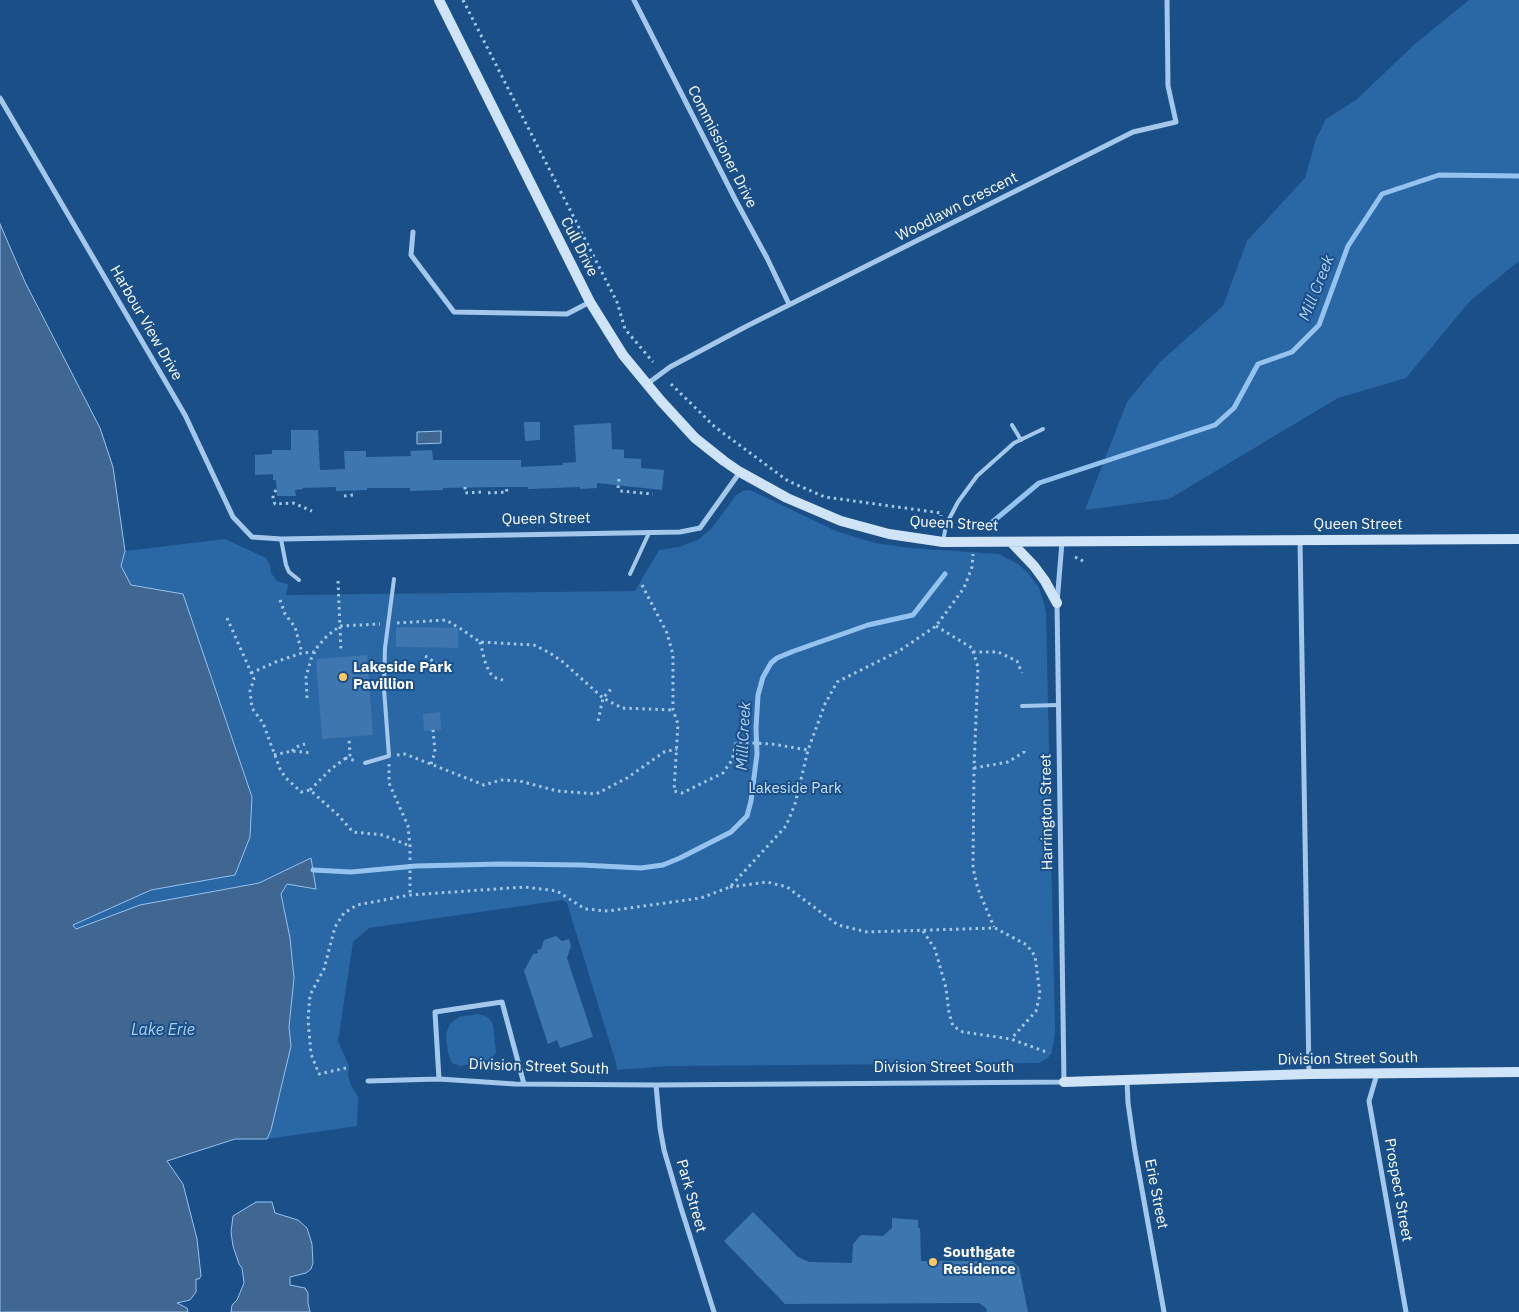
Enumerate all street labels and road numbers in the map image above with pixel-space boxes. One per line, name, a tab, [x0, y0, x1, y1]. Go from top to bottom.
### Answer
street label: Commissioner Drive	[683, 83, 761, 211]
street label: Woodlawn Crescent	[893, 169, 1021, 245]
street label: Cull Drive	[556, 214, 602, 280]
street label: Harbour View Drive	[106, 262, 186, 384]
street label: Queen Street	[501, 509, 591, 529]
street label: Queen Street	[909, 513, 999, 535]
street label: Queen Street	[1314, 516, 1402, 534]
street label: Harrington Street	[1037, 754, 1057, 870]
street label: Division Street South	[1278, 1049, 1418, 1069]
street label: Division Street South	[468, 1056, 610, 1078]
street label: Division Street South	[874, 1059, 1014, 1077]
street label: Prospect Street	[1380, 1137, 1416, 1243]
street label: Park Street	[672, 1157, 710, 1235]
street label: Erie Street	[1140, 1157, 1172, 1231]

